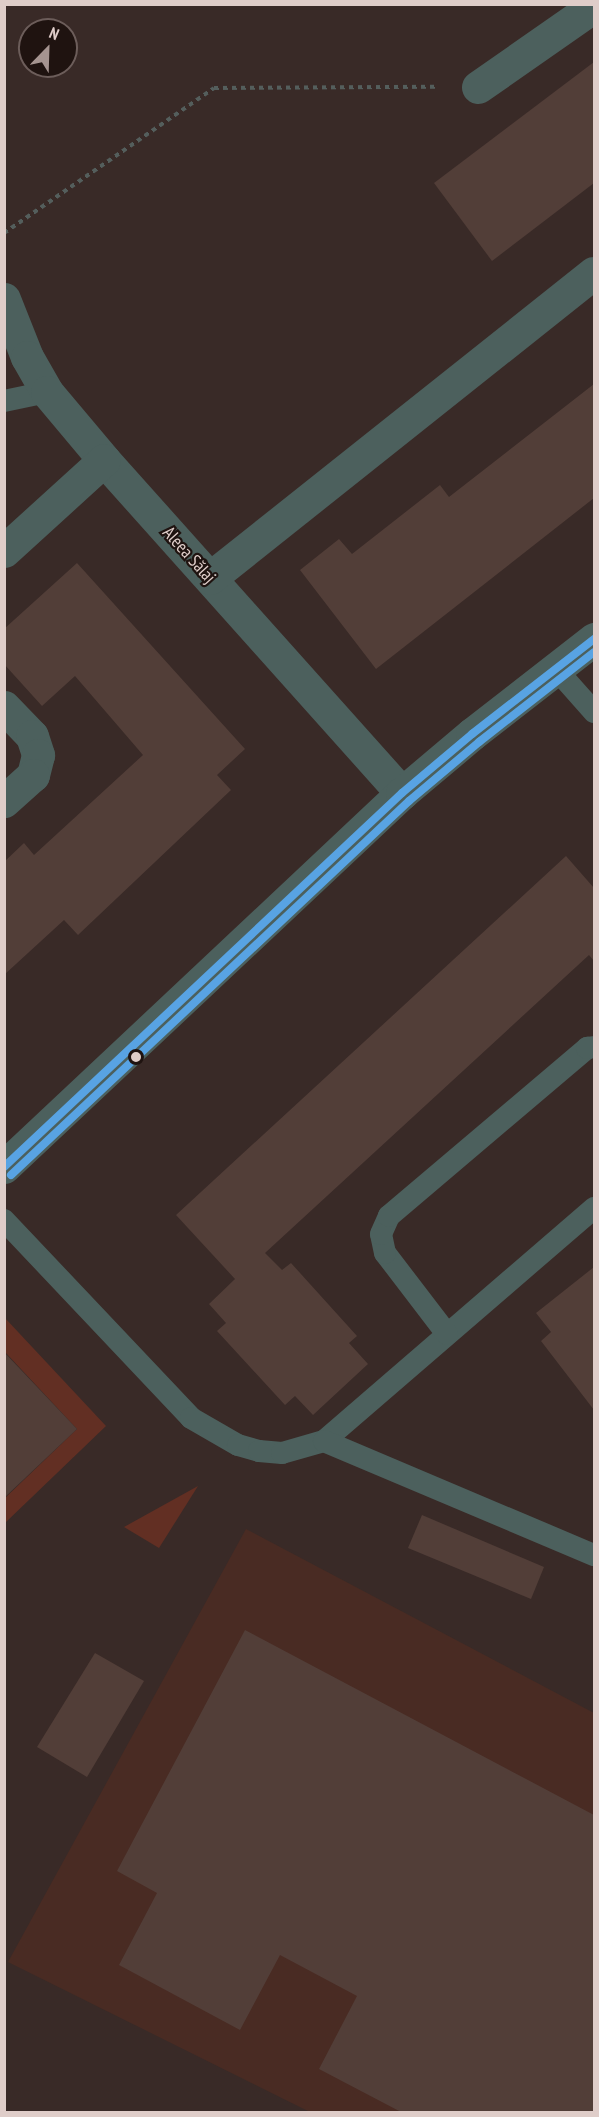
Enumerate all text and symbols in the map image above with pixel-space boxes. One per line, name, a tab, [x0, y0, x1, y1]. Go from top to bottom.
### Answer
north arrow	[18, 18, 78, 78]
text: N	[46, 22, 62, 44]
street label: Aleea Sălaj	[158, 522, 220, 588]
unlabelled marker	[130, 1051, 142, 1063]

